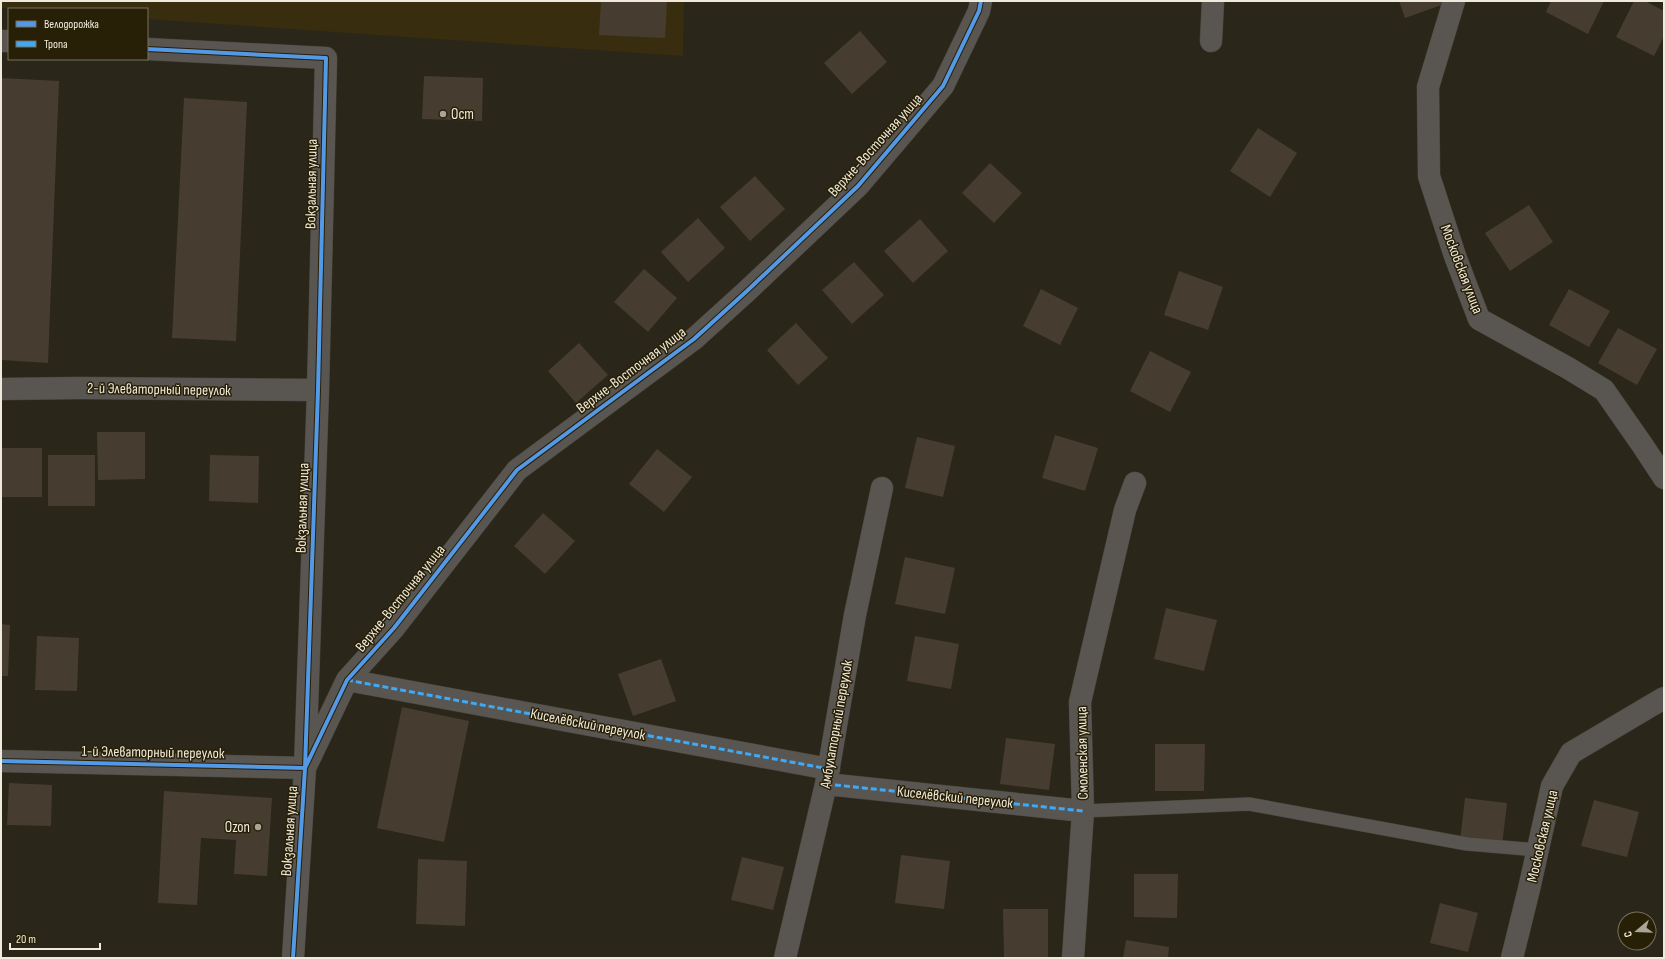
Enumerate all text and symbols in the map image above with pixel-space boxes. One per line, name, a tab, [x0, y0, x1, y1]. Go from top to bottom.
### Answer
legend	[8, 8, 148, 60]
text: Велодорожка	[44, 17, 99, 32]
text: Тропа	[44, 37, 68, 52]
street label: Верхне-Восточная улица	[824, 90, 927, 201]
place label: Ост	[451, 105, 474, 124]
marker: Ост	[438, 109, 448, 119]
street label: Вокзальная улица	[301, 138, 322, 229]
street label: Московская улица	[1436, 222, 1487, 317]
street label: Верхне-Восточная улица	[573, 323, 690, 418]
street label: 2-й Элеваторный переулок	[87, 379, 231, 400]
street label: Вокзальная улица	[291, 462, 314, 553]
street label: Верхне-Восточная улица	[351, 541, 450, 656]
street label: Амбулаторный переулок	[816, 658, 857, 791]
street label: Киселёвский переулок	[529, 704, 647, 745]
street label: Смоленская улица	[1072, 706, 1093, 800]
street label: 1-й Элеваторный переулок	[81, 742, 225, 763]
street label: Киселёвский переулок	[896, 782, 1014, 813]
street label: Вокзальная улица	[277, 785, 302, 877]
street label: Московская улица	[1523, 788, 1562, 884]
place label: Ozon	[225, 818, 250, 837]
marker: Ozon	[253, 822, 263, 832]
north arrow	[1617, 911, 1657, 951]
scale bar	[10, 925, 100, 951]
text: С	[1621, 929, 1635, 939]
text: 20 m	[16, 932, 36, 947]

